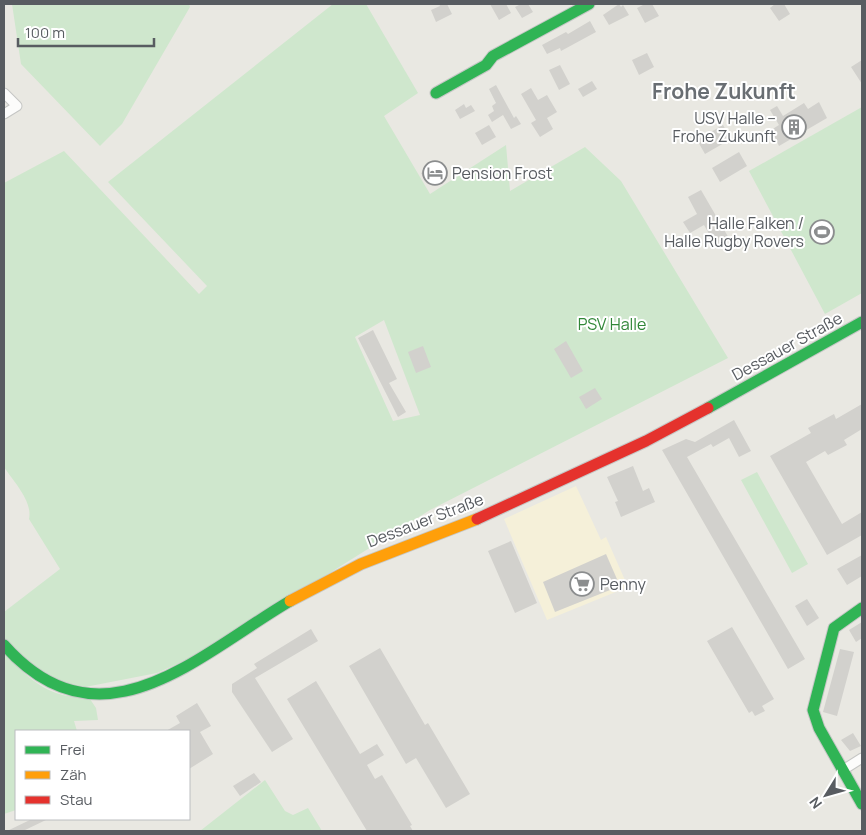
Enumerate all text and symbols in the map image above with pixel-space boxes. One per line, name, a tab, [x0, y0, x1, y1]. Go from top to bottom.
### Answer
scale bar	[18, 15, 154, 47]
text: 100 m	[25, 22, 65, 43]
district label: Frohe Zukunft	[652, 77, 796, 105]
place label: USV Halle – Frohe Zukunft	[672, 107, 776, 147]
building icon: USV Halle – Frohe Zukunft	[781, 114, 807, 140]
hotel icon: Pension Frost	[422, 160, 448, 186]
place label: Pension Frost	[452, 162, 552, 184]
place label: Halle Falken / Halle Rugby Rovers	[664, 212, 804, 252]
sports icon: Halle Falken / Halle Rugby Rovers	[809, 219, 835, 245]
street label: Dessauer Straße	[728, 307, 846, 385]
park label: PSV Halle	[578, 313, 646, 335]
street label: Dessauer Straße	[364, 488, 486, 552]
supermarket icon: Penny	[569, 571, 595, 597]
place label: Penny	[600, 573, 646, 595]
legend	[15, 730, 190, 820]
text: Frei	[60, 739, 85, 760]
text: Zäh	[60, 764, 87, 785]
north arrow	[801, 770, 851, 820]
text: Stau	[60, 789, 93, 810]
text: N	[805, 793, 826, 813]

